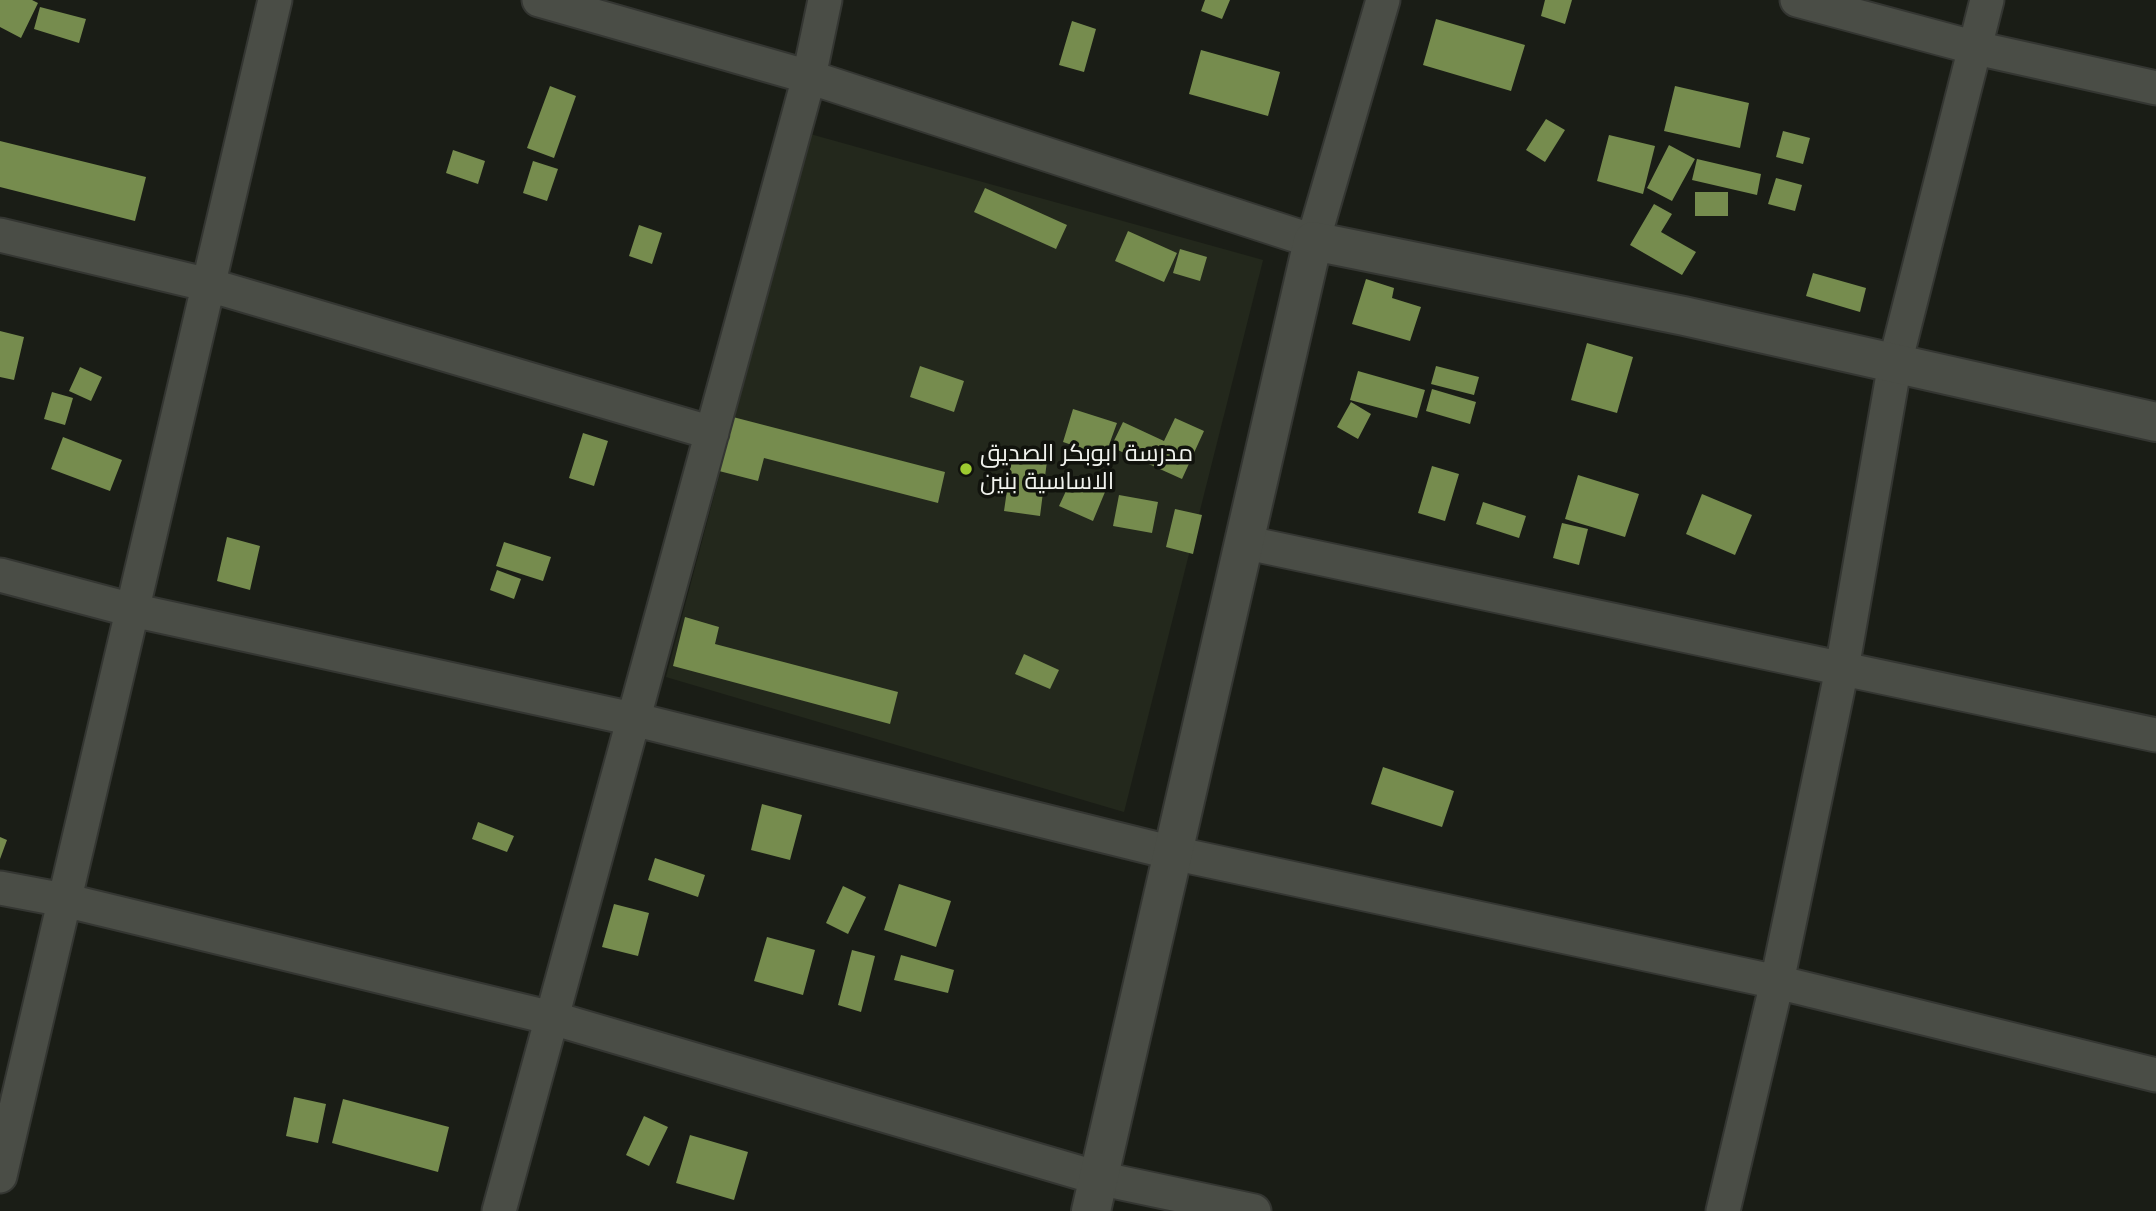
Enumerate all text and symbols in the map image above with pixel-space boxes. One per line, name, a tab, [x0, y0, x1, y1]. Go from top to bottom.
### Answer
place label: مدرسة ابوبكر الصديق الاساسية بنين	[980, 441, 1193, 497]
marker: مدرسة ابوبكر الصديق الاساسية بنين	[958, 461, 974, 477]

